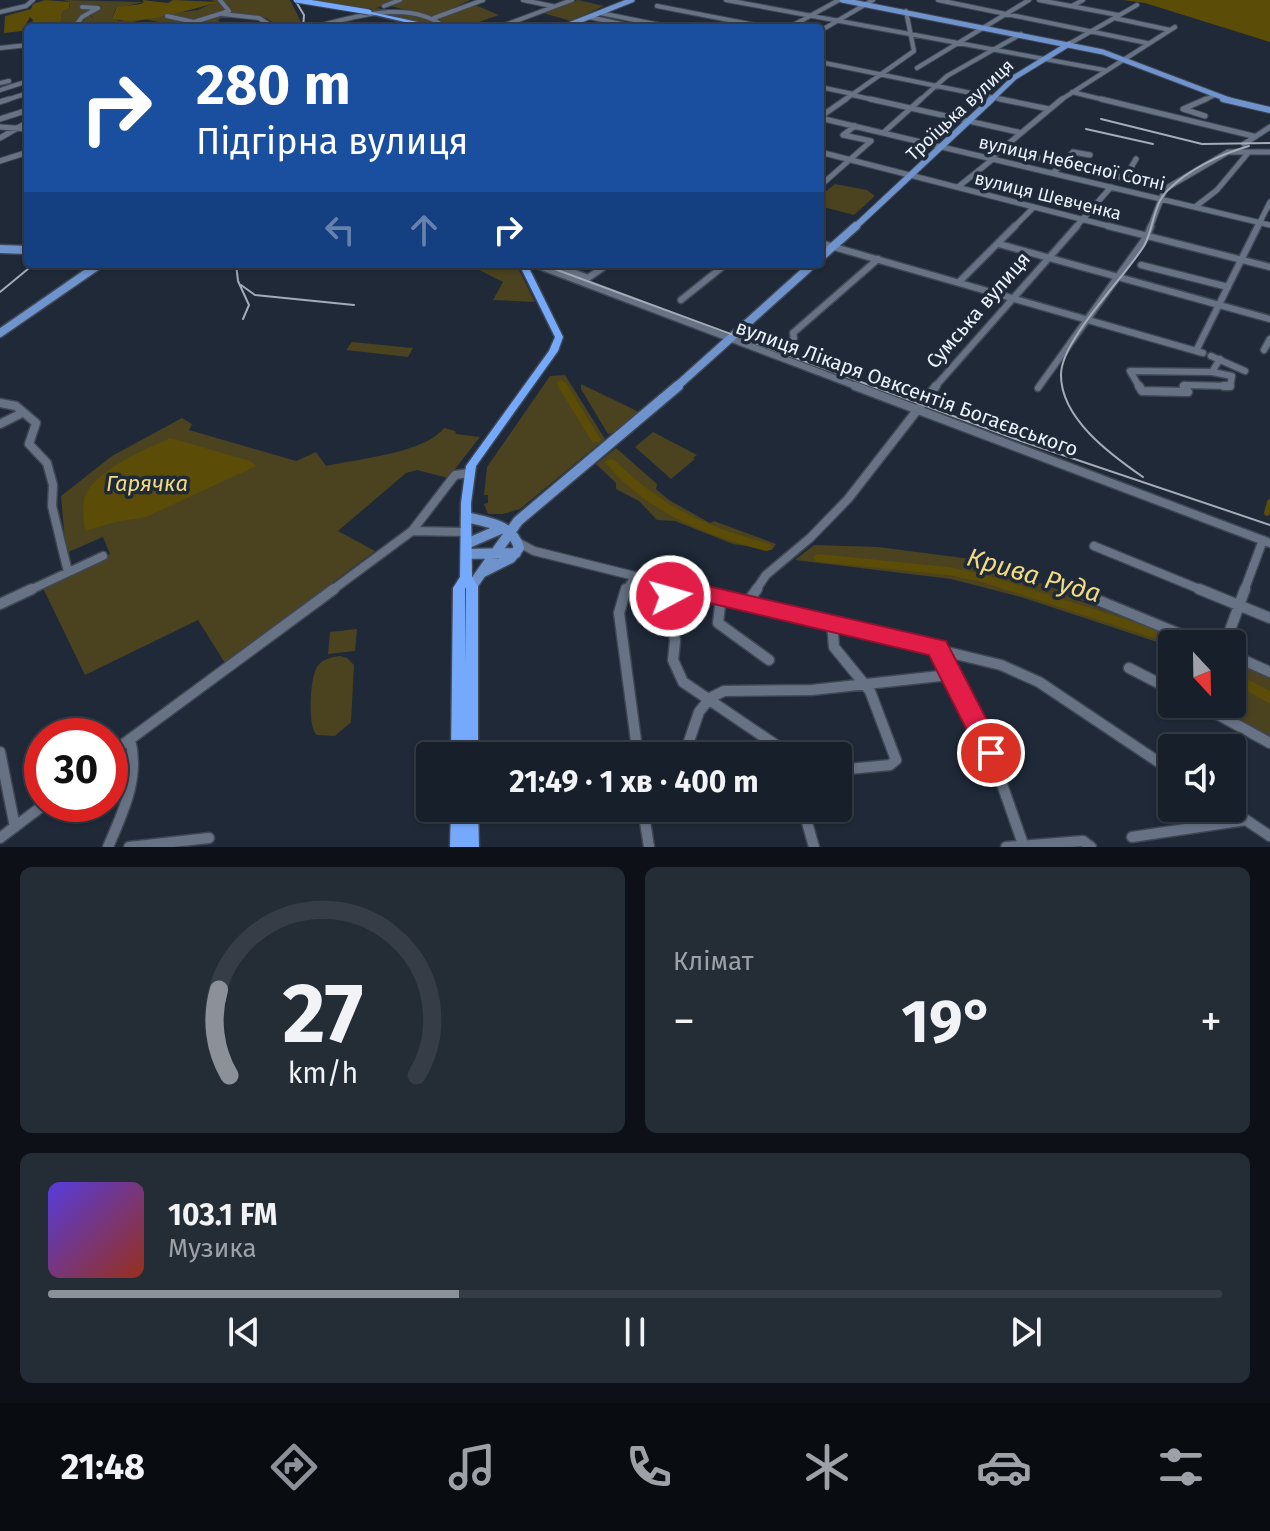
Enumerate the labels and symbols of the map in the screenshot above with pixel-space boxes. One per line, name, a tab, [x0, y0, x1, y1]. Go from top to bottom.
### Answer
street label: Троїцька вулиця	[902, 54, 1018, 166]
street label: вулиця Небесної Сотні	[977, 131, 1167, 195]
street label: вулиця Шевченка	[972, 167, 1124, 225]
street label: Сумська вулиця	[921, 247, 1035, 373]
street label: вулиця Лікаря Овксентія Богаєвського	[733, 315, 1081, 461]
water label: Гарячка	[106, 470, 188, 497]
water label: Крива Руда	[963, 542, 1104, 609]
position arrow	[628, 554, 712, 638]
north arrow	[1158, 630, 1246, 718]
speed limit sign: 30	[24, 718, 128, 822]
pin	[957, 719, 1025, 787]

